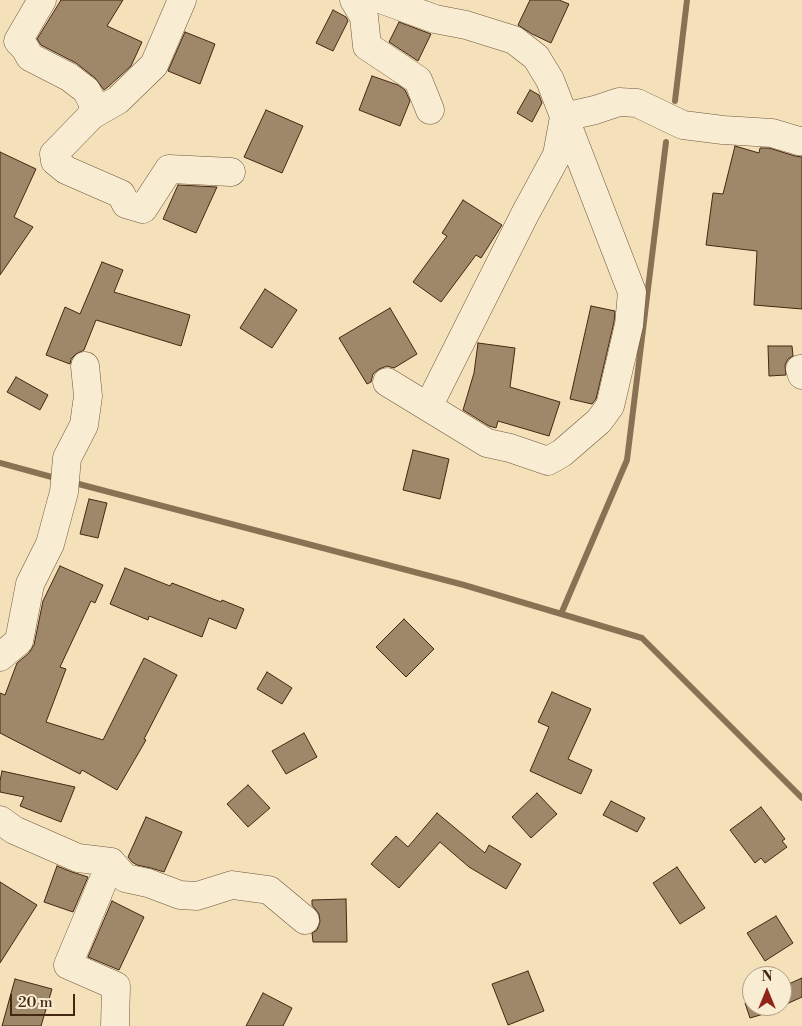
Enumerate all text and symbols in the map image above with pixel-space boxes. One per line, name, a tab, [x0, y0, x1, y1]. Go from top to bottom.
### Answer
north arrow	[742, 966, 792, 1016]
text: N	[761, 968, 773, 986]
scale bar	[12, 984, 78, 1016]
text: 20 m	[18, 993, 53, 1012]

